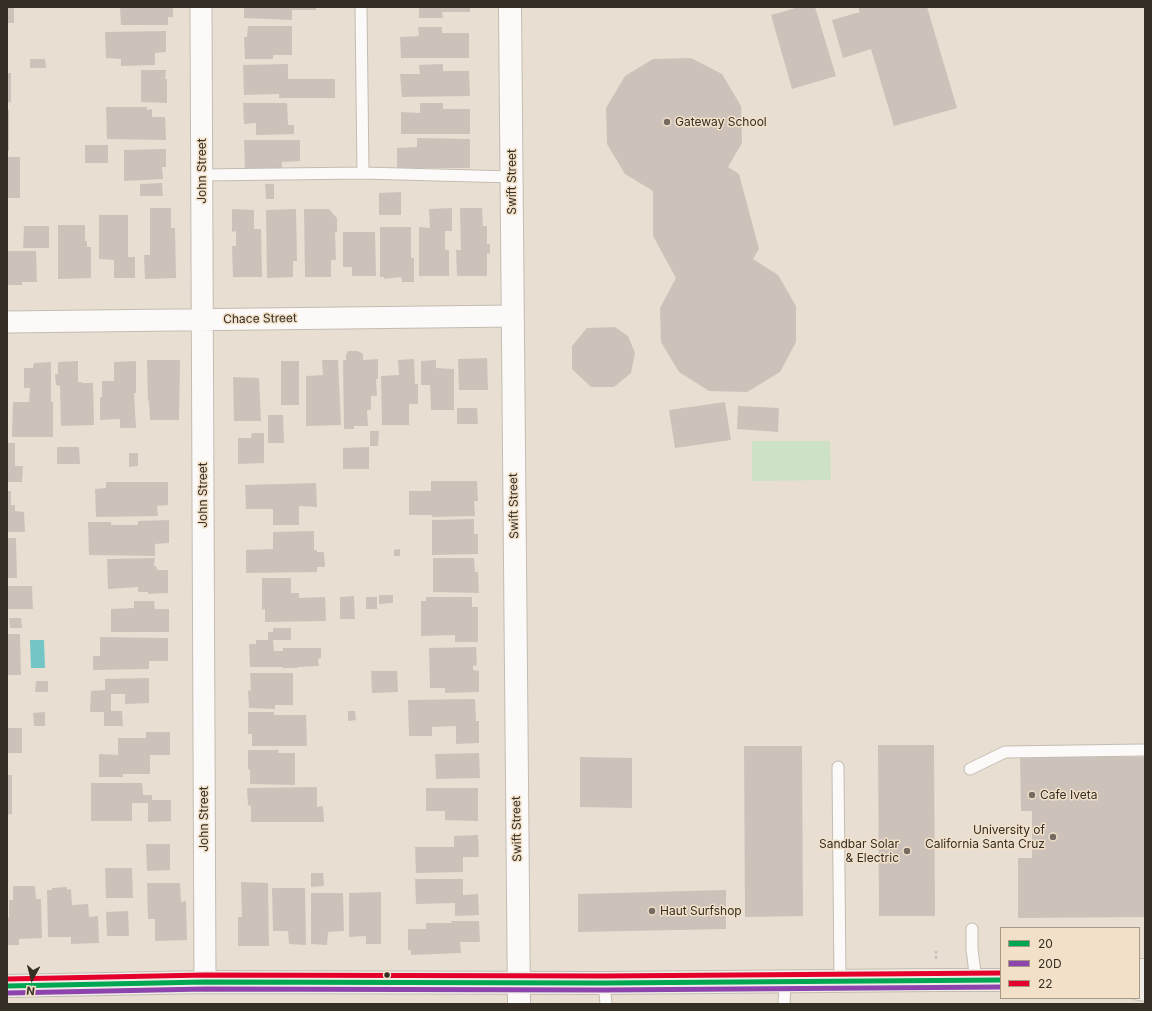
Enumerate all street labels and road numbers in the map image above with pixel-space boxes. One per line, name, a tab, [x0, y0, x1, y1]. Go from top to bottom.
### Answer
street label: John Street	[195, 138, 209, 204]
street label: Swift Street	[505, 149, 519, 215]
street label: Chace Street	[223, 311, 297, 327]
street label: John Street	[196, 462, 210, 528]
street label: Swift Street	[506, 473, 522, 539]
street label: John Street	[197, 786, 211, 852]
street label: Swift Street	[509, 796, 525, 862]

